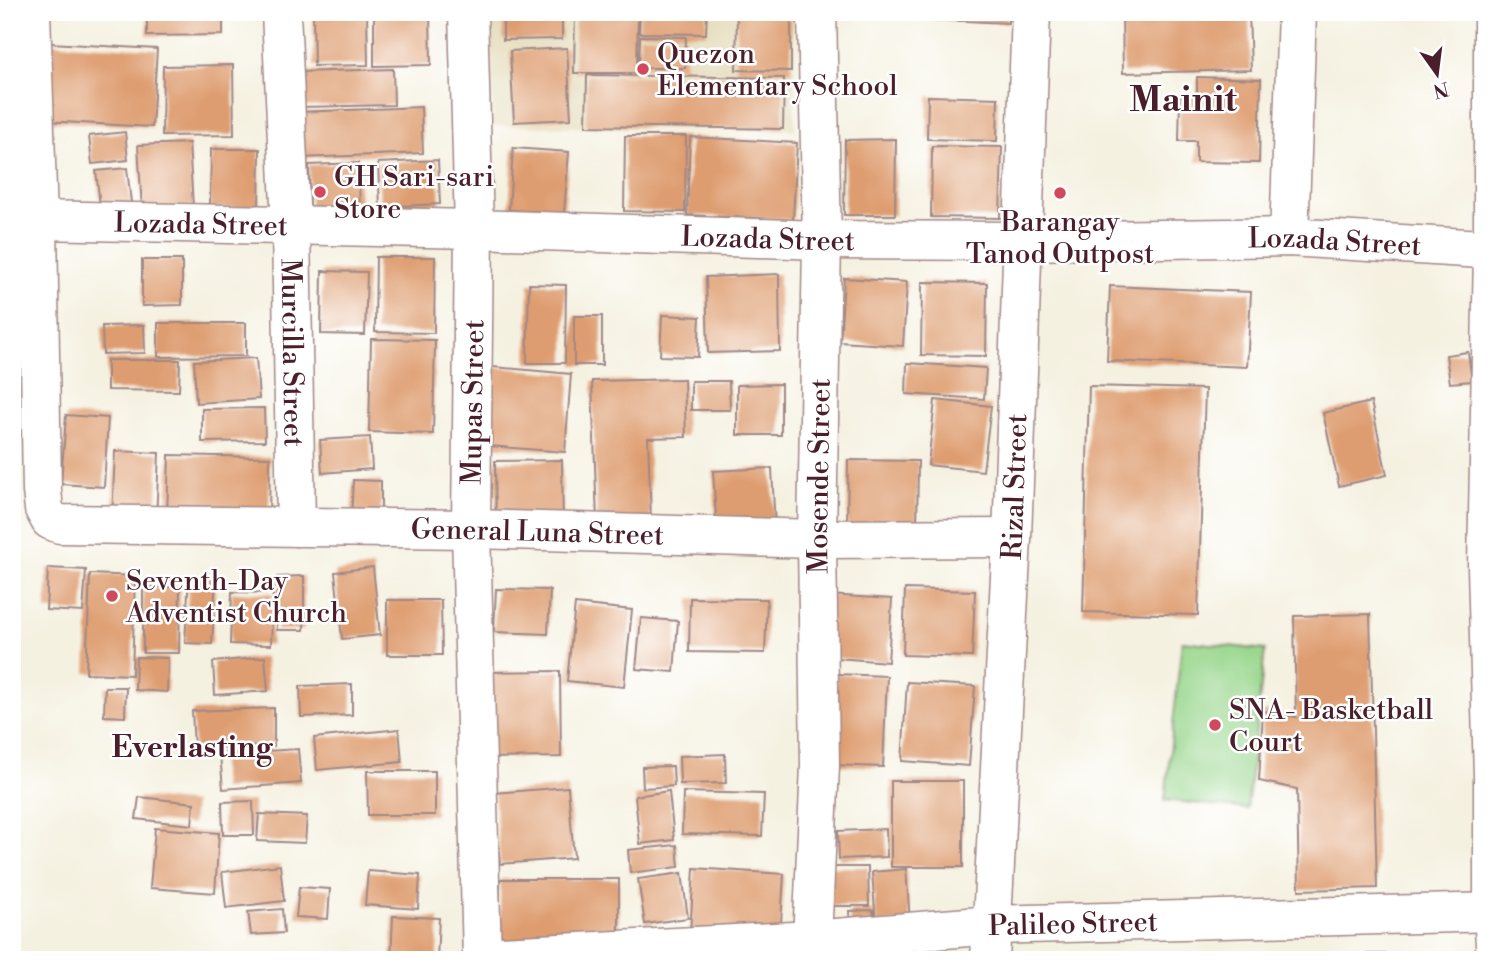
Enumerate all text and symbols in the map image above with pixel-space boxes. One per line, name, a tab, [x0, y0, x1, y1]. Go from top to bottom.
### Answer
place label: Quezon Elementary School	[657, 37, 898, 104]
north arrow	[1402, 38, 1472, 108]
marker: Quezon Elementary School	[635, 61, 651, 77]
text: N	[1431, 76, 1451, 103]
district label: Mainit	[1129, 79, 1237, 122]
place label: GH Sari-sari Store	[334, 160, 494, 227]
marker: GH Sari-sari Store	[312, 184, 328, 200]
marker: Barangay Tanod Outpost	[1052, 185, 1068, 201]
place label: Barangay Tanod Outpost	[966, 205, 1154, 272]
street label: Lozada Street	[114, 206, 288, 244]
street label: Lozada Street	[680, 220, 855, 259]
street label: Lozada Street	[1248, 221, 1422, 264]
street label: Murcilla Street	[273, 258, 311, 447]
street label: Mupas Street	[455, 319, 492, 485]
street label: Mosende Street	[801, 378, 839, 574]
street label: Rizal Street	[995, 413, 1035, 561]
street label: General Luna Street	[411, 512, 664, 554]
place label: Seventh-Day Adventist Church	[125, 564, 347, 631]
marker: Seventh-Day Adventist Church	[104, 588, 120, 604]
place label: SNA- Basketball Court	[1229, 693, 1433, 760]
marker: SNA- Basketball Court	[1207, 717, 1223, 733]
district label: Everlasting	[112, 729, 273, 767]
street label: Palileo Street	[988, 905, 1158, 944]

